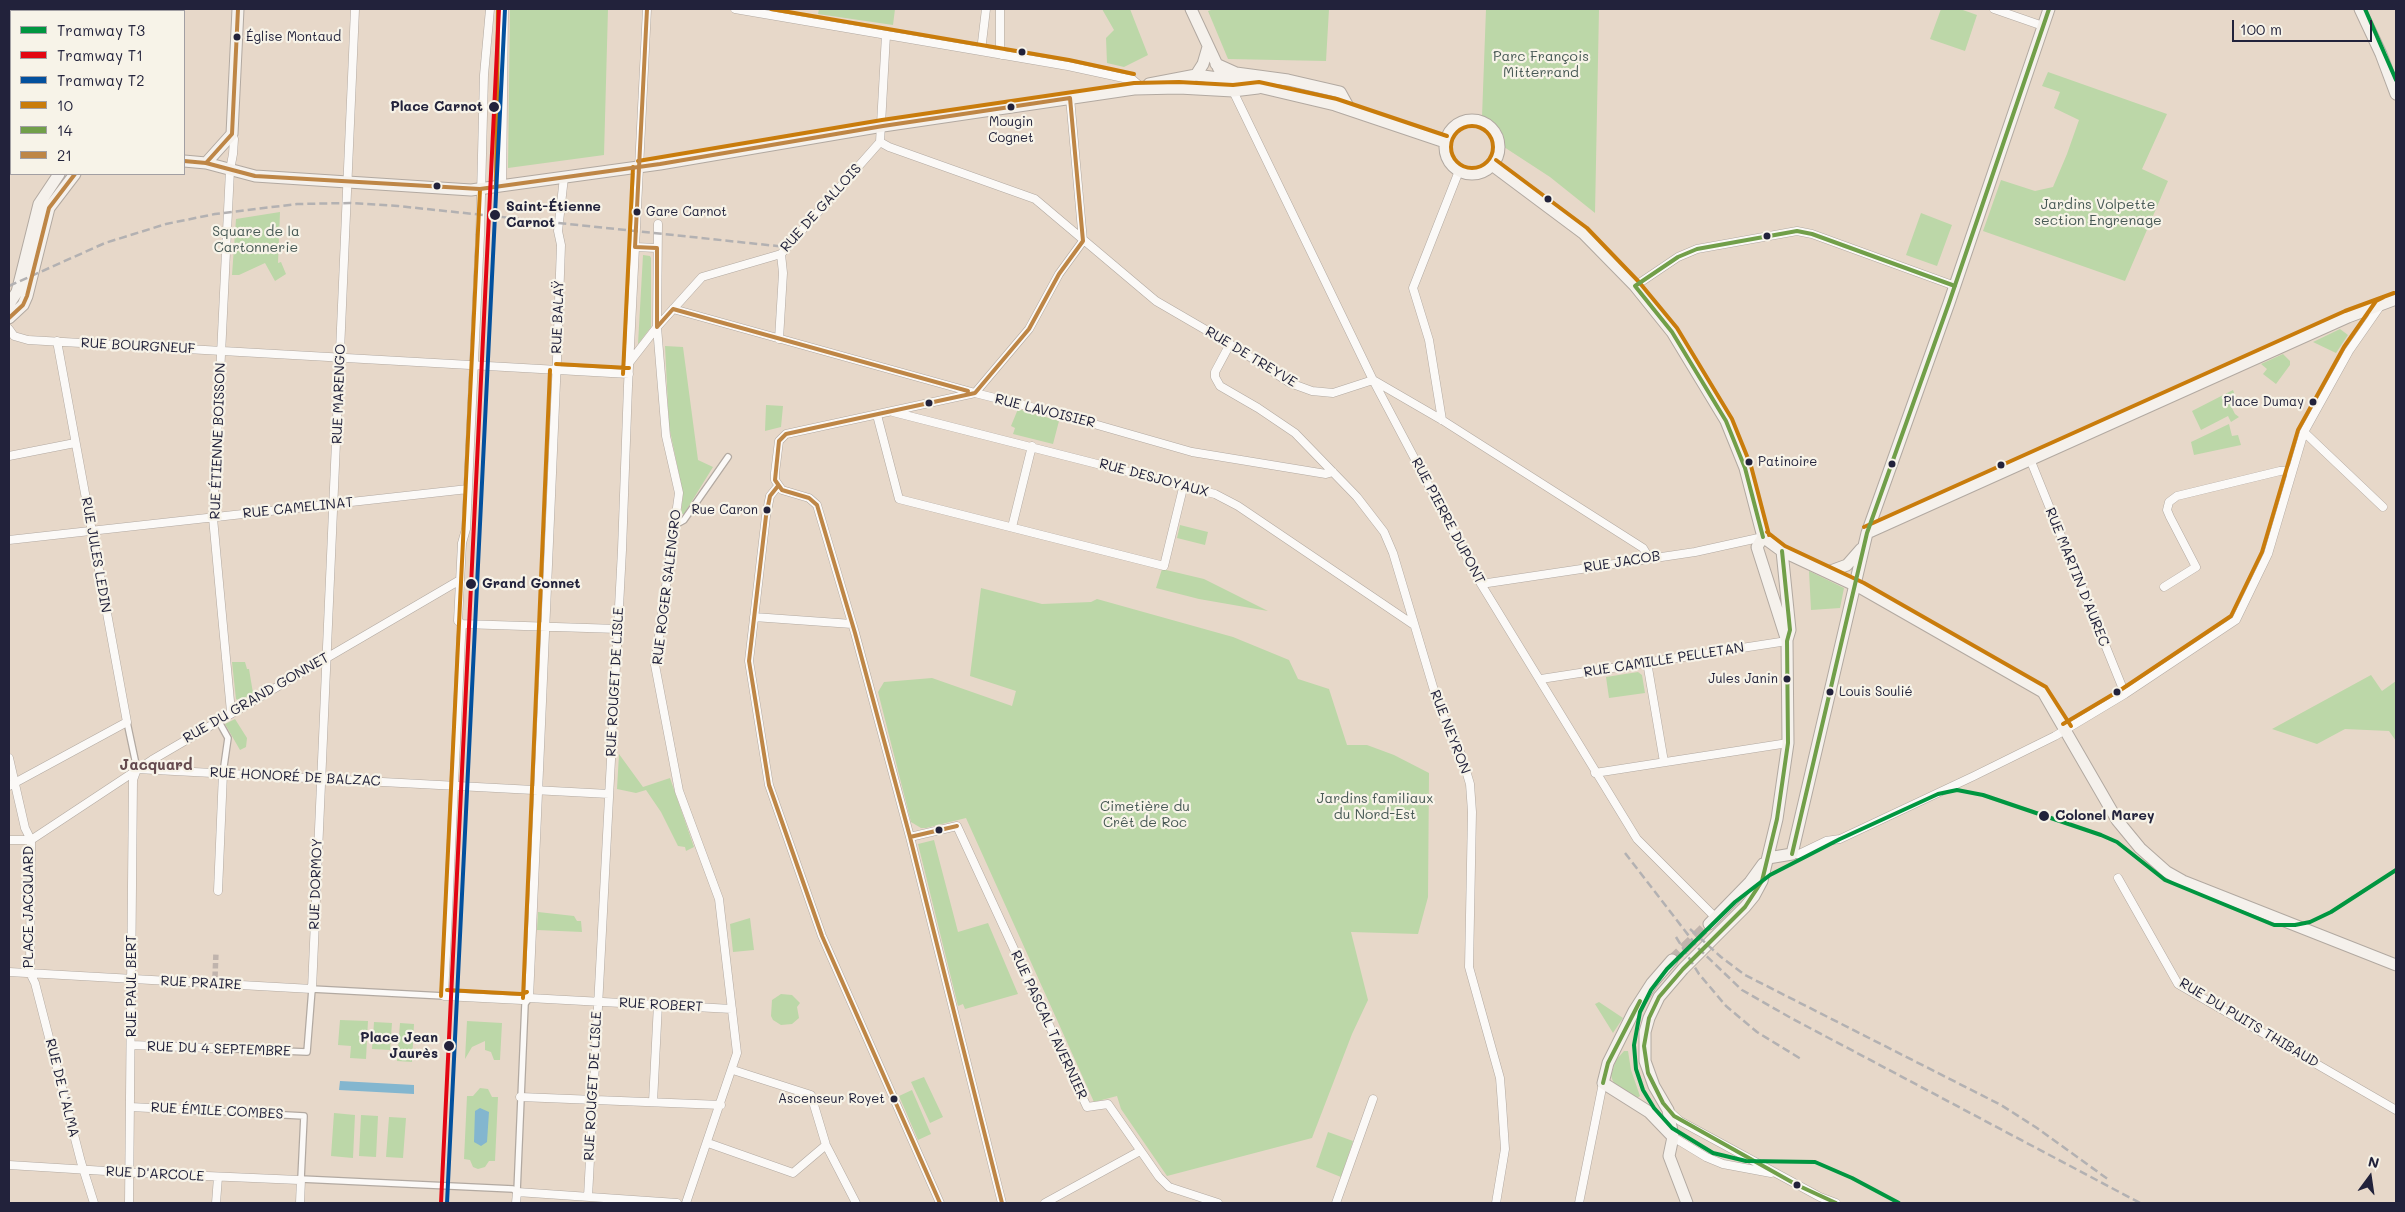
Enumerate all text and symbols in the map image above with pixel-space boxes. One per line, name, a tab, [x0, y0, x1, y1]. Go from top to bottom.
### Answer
legend	[10, 10, 185, 175]
scale bar	[2235, 10, 2375, 42]
text: 100 m	[2240, 19, 2282, 39]
text: Tramway T3	[57, 20, 145, 40]
place label: Église Montaud	[246, 29, 341, 45]
marker: Église Montaud	[232, 32, 242, 42]
text: Tramway T1	[57, 45, 143, 65]
unlabelled marker	[1017, 47, 1027, 57]
park label: Parc François Mitterrand	[1493, 49, 1589, 82]
text: Tramway T2	[57, 70, 145, 90]
text: 10	[57, 95, 73, 115]
place label: Place Carnot	[390, 99, 483, 115]
marker: Place Carnot	[487, 100, 501, 114]
marker: Mougin Cognet	[1006, 102, 1016, 112]
place label: Mougin Cognet	[988, 114, 1034, 145]
text: 14	[57, 120, 73, 140]
text: 21	[57, 145, 72, 165]
street label: RUE DE GALLOIS	[777, 160, 865, 256]
unlabelled marker	[432, 181, 442, 191]
unlabelled marker	[1543, 194, 1553, 204]
park label: Jardins Volpette section Engrenage	[2034, 197, 2162, 230]
place label: Saint-Étienne Carnot	[506, 199, 601, 232]
place label: Gare Carnot	[646, 204, 727, 220]
marker: Gare Carnot	[632, 207, 642, 217]
marker: Saint-Étienne Carnot	[488, 208, 502, 222]
park label: Square de la Cartonnerie	[212, 224, 300, 256]
unlabelled marker	[1762, 231, 1772, 241]
street label: RUE BALAŸ	[548, 280, 568, 354]
street label: RUE DE TREYVE	[1202, 323, 1300, 391]
street label: RUE BOURGNEUF	[80, 335, 196, 357]
street label: RUE MARENGO	[329, 344, 349, 444]
street label: RUE ÉTIENNE BOISSON	[207, 362, 229, 520]
street label: RUE LAVOISIER	[993, 390, 1097, 432]
place label: Place Dumay	[2224, 394, 2304, 410]
marker: Place Dumay	[2308, 397, 2318, 407]
unlabelled marker	[924, 398, 934, 408]
place label: Patinoire	[1758, 454, 1817, 470]
street label: RUE DESJOYAUX	[1097, 455, 1211, 501]
street label: RUE PIERRE DUPONT	[1408, 455, 1488, 587]
marker: Patinoire	[1744, 457, 1754, 467]
unlabelled marker	[1887, 459, 1897, 469]
unlabelled marker	[1996, 460, 2006, 470]
street label: RUE CAMELINAT	[242, 494, 354, 522]
street label: RUE JULES LEDIN	[78, 496, 114, 614]
place label: Rue Caron	[692, 502, 758, 518]
marker: Rue Caron	[762, 505, 772, 515]
street label: RUE MARTIN D'AUREC	[2041, 505, 2113, 649]
street label: RUE ROGER SALENGRO	[649, 508, 685, 666]
street label: RUE JACOB	[1583, 548, 1661, 576]
place label: Grand Gonnet	[482, 576, 581, 592]
marker: Grand Gonnet	[464, 577, 478, 591]
street label: RUE ROUGET DE LISLE	[603, 607, 627, 757]
street label: RUE CAMILLE PELLETAN	[1583, 639, 1745, 681]
street label: RUE DU GRAND GONNET	[180, 649, 332, 747]
place label: Jules Janin	[1708, 671, 1778, 687]
marker: Jules Janin	[1782, 674, 1792, 684]
place label: Louis Soulié	[1839, 684, 1913, 700]
marker: Louis Soulié	[1825, 687, 1835, 697]
unlabelled marker	[2112, 687, 2122, 697]
street label: RUE NEYRON	[1426, 688, 1474, 776]
district label: Jacquard	[120, 756, 192, 774]
street label: RUE HONORÉ DE BALZAC	[209, 764, 381, 790]
park label: Jardins familiaux du Nord-Est	[1317, 791, 1433, 824]
park label: Cimetière du Crêt de Roc	[1100, 799, 1190, 832]
place label: Colonel Marey	[2055, 808, 2155, 824]
marker: Colonel Marey	[2037, 809, 2051, 823]
unlabelled marker	[934, 825, 944, 835]
street label: RUE DORMOY	[306, 838, 326, 930]
street label: PLACE JACQUARD	[21, 846, 37, 968]
street label: RUE PAUL BERT	[124, 935, 140, 1037]
street label: RUE PASCAL TAVERNIER	[1007, 948, 1091, 1102]
street label: RUE PRAIRE	[160, 972, 242, 994]
street label: RUE DU PUITS THIBAUD	[2176, 975, 2322, 1071]
street label: RUE ROBERT	[618, 994, 704, 1016]
street label: RUE ROUGET DE LISLE	[581, 1011, 605, 1161]
place label: Place Jean Jaurès	[360, 1030, 438, 1062]
street label: RUE DE L'ALMA	[42, 1037, 82, 1139]
street label: RUE DU 4 SEPTEMBRE	[147, 1038, 291, 1060]
marker: Place Jean Jaurès	[442, 1039, 456, 1053]
place label: Ascenseur Royet	[778, 1091, 885, 1107]
marker: Ascenseur Royet	[889, 1094, 899, 1104]
street label: RUE ÉMILE COMBES	[150, 1099, 284, 1123]
text: N	[2366, 1151, 2381, 1172]
north arrow	[2345, 1152, 2395, 1202]
street label: RUE D'ARCOLE	[105, 1163, 205, 1185]
unlabelled marker	[1792, 1180, 1802, 1190]

